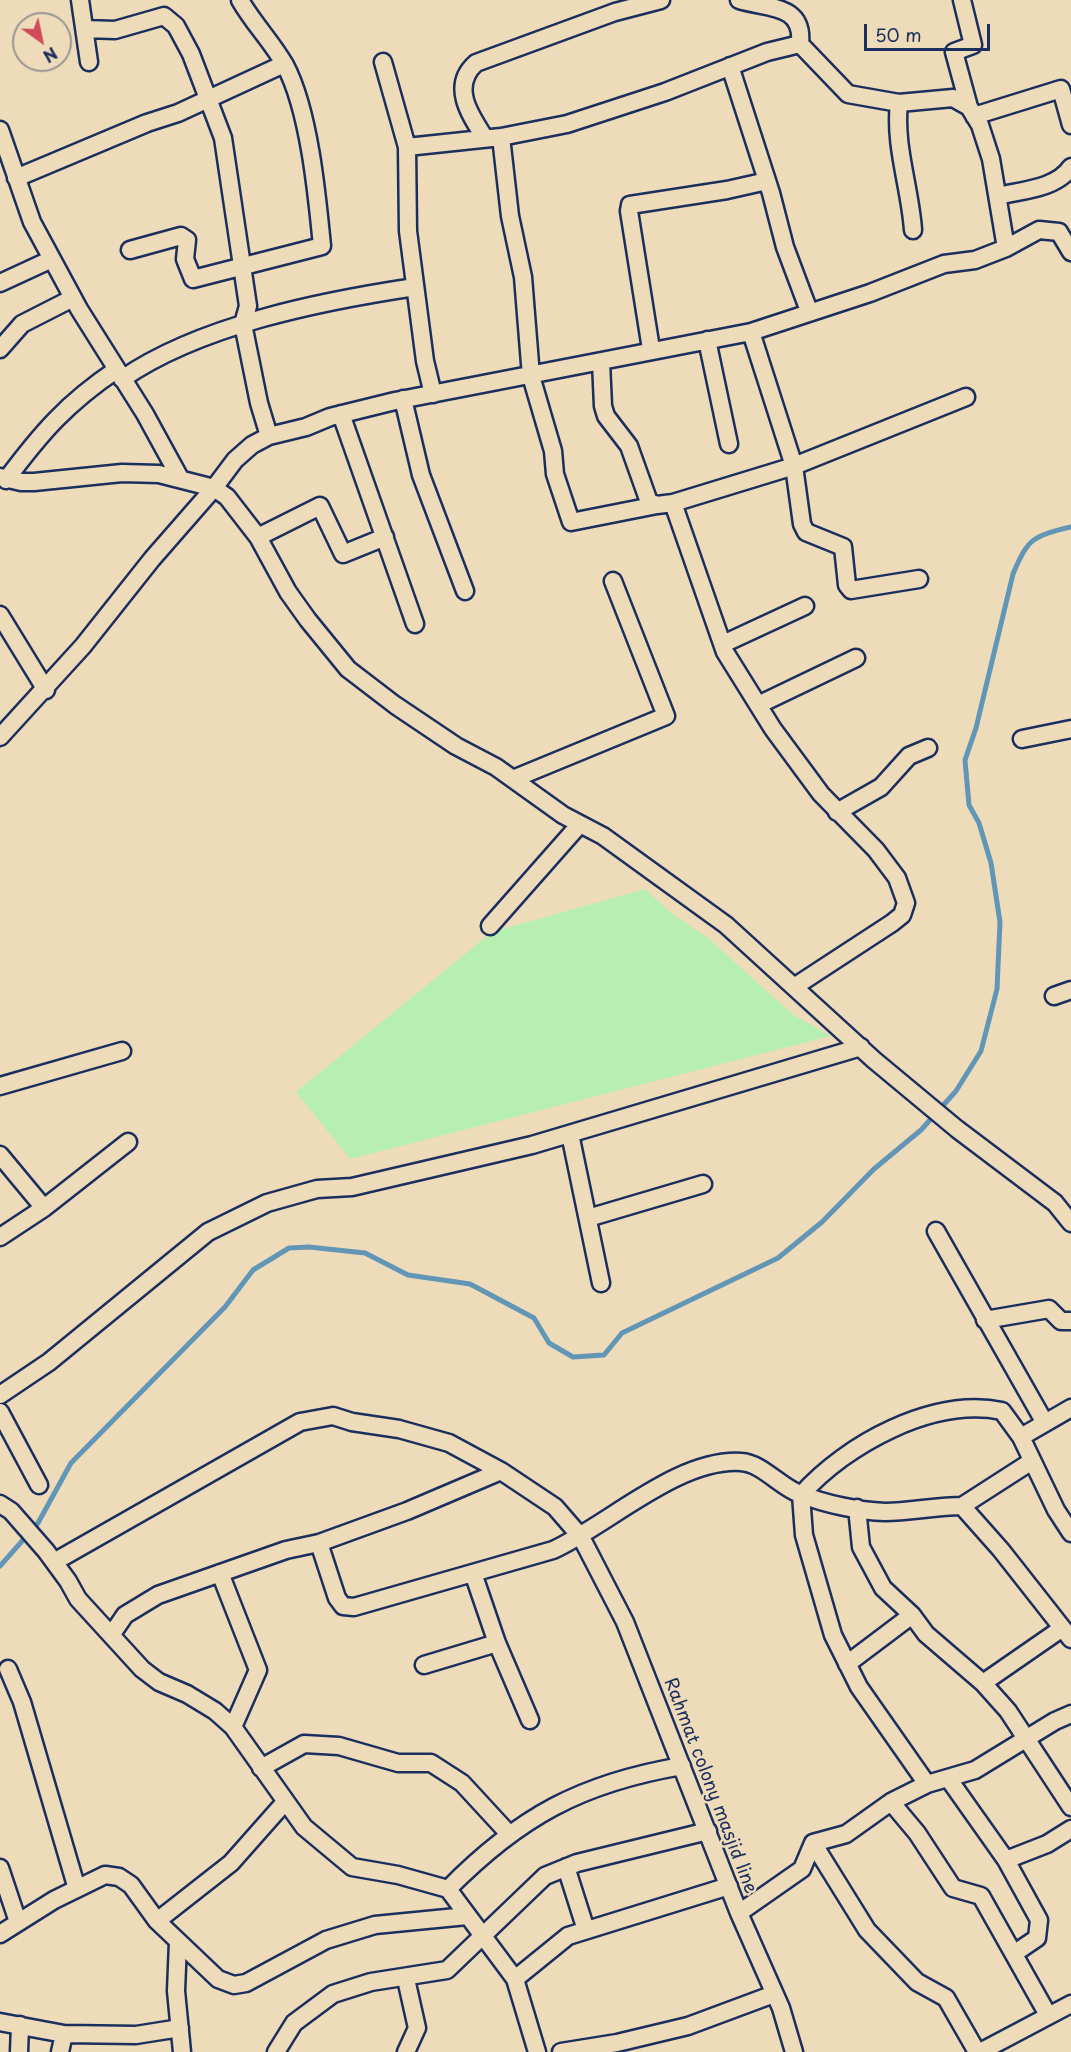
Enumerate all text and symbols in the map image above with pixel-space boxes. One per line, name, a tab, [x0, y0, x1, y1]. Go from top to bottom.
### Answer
north arrow	[12, 12, 72, 72]
scale bar	[867, 12, 993, 50]
text: 50 m	[875, 21, 922, 48]
text: N	[39, 42, 63, 69]
street label: Rahmat colony masjid line	[659, 1675, 761, 1897]

